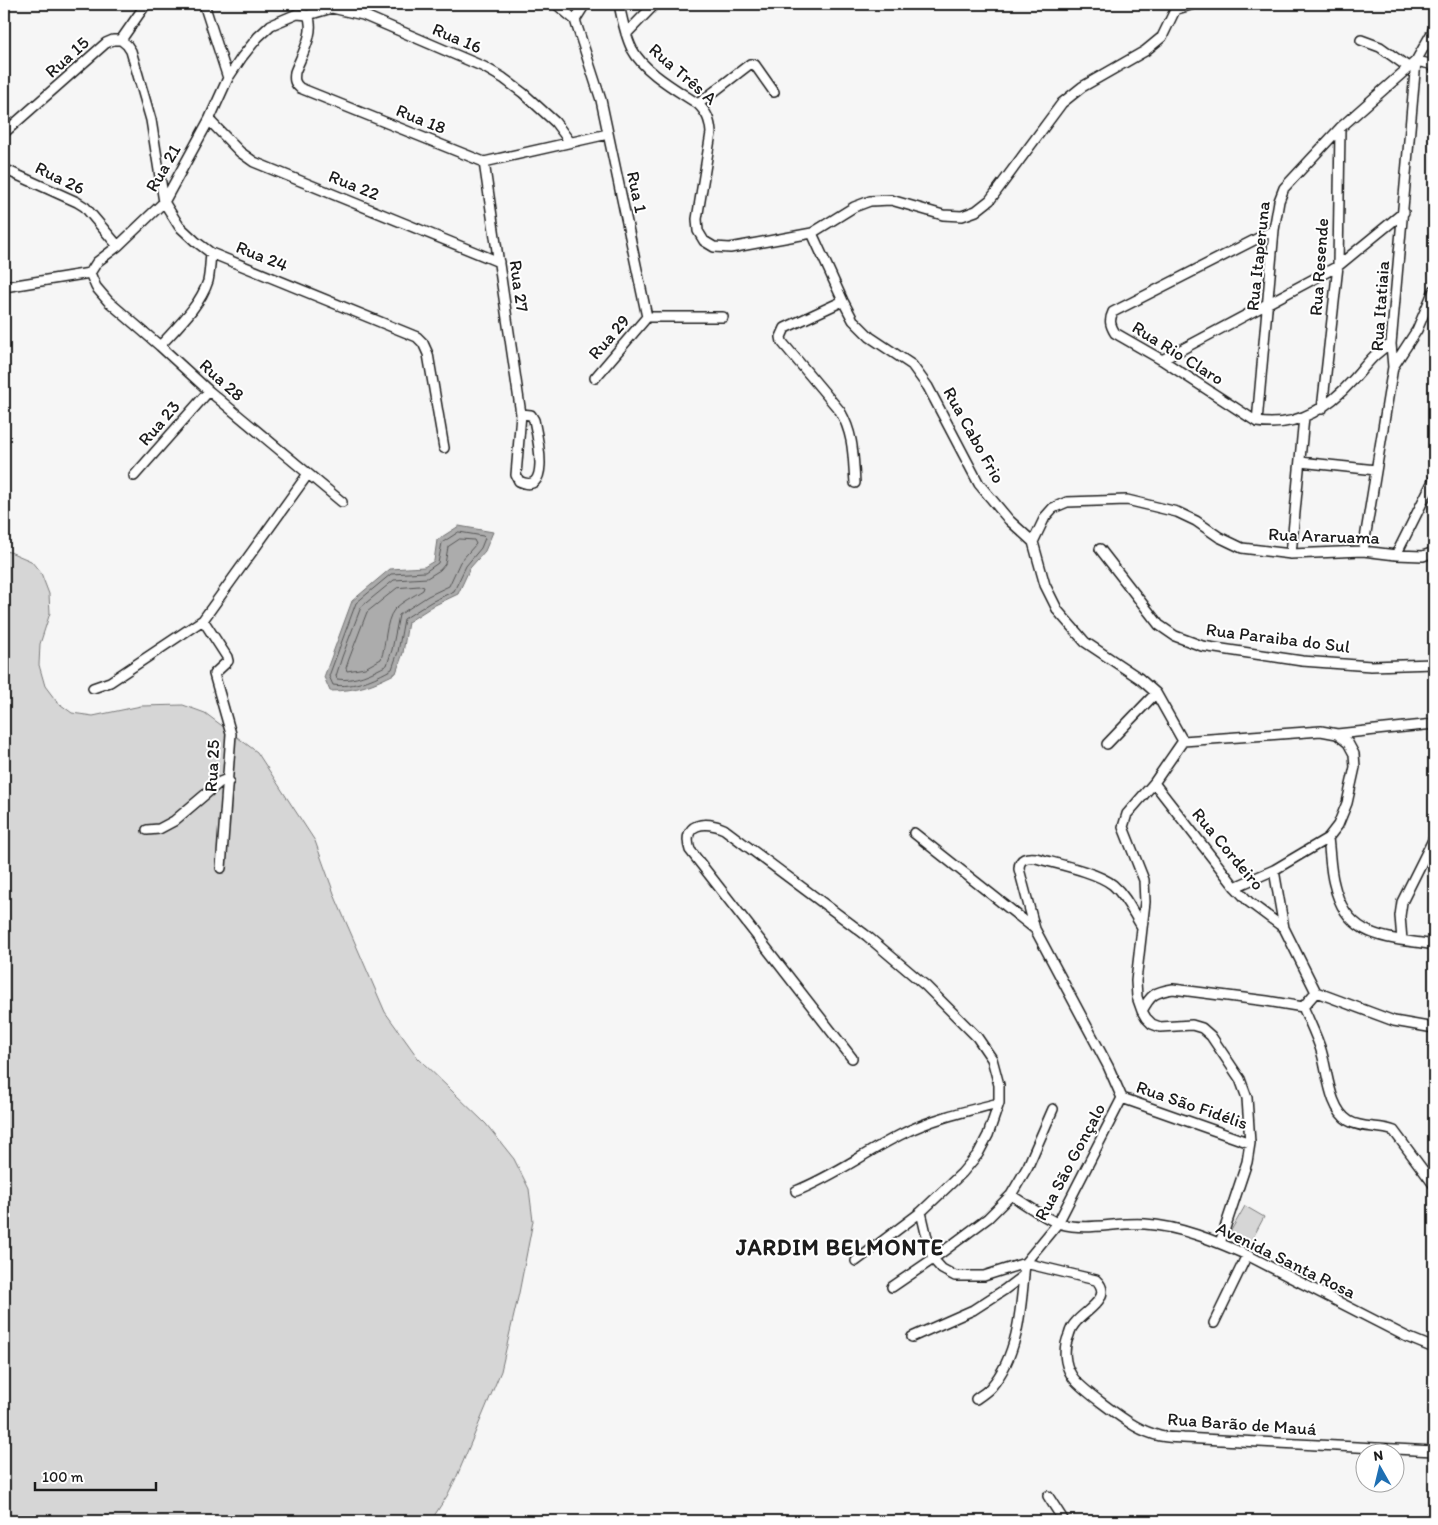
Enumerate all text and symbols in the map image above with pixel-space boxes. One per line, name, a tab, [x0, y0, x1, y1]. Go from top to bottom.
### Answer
street label: Rua 16	[429, 18, 485, 58]
street label: Rua 15	[40, 32, 94, 82]
street label: Rua Três A	[644, 38, 722, 110]
street label: Rua 18	[393, 99, 449, 139]
street label: Rua 21	[141, 140, 185, 196]
street label: Rua 26	[31, 157, 89, 199]
street label: Rua 22	[325, 165, 383, 205]
street label: Rua 1	[622, 169, 652, 215]
street label: Rua Itaperuna	[1241, 199, 1275, 312]
street label: Rua Resende	[1305, 217, 1333, 317]
street label: Rua 24	[233, 236, 291, 276]
street label: Rua 27	[504, 259, 534, 313]
street label: Rua Itatiaia	[1366, 259, 1394, 352]
street label: Rua 29	[583, 310, 635, 364]
street label: Rua Rio Claro	[1128, 316, 1228, 390]
street label: Rua 28	[195, 354, 249, 406]
street label: Rua Cabo Frio	[938, 383, 1010, 487]
street label: Rua 23	[133, 396, 185, 450]
street label: Rua Araruama	[1268, 523, 1381, 549]
street label: Rua Paraiba do Sul	[1205, 618, 1351, 658]
street label: Rua 25	[200, 739, 224, 793]
street label: Rua Cordeiro	[1187, 803, 1269, 895]
street label: Rua São Fidélis	[1133, 1076, 1251, 1134]
street label: Rua São Gonçalo	[1030, 1100, 1110, 1224]
street label: Avenida Santa Rosa	[1213, 1217, 1360, 1304]
district label: JARDIM BELMONTE	[735, 1234, 944, 1261]
street label: Rua Barão de Mauá	[1167, 1408, 1318, 1440]
north arrow	[1356, 1442, 1406, 1492]
text: N	[1372, 1447, 1384, 1465]
scale bar	[35, 1460, 156, 1492]
text: 100 m	[42, 1468, 84, 1486]

